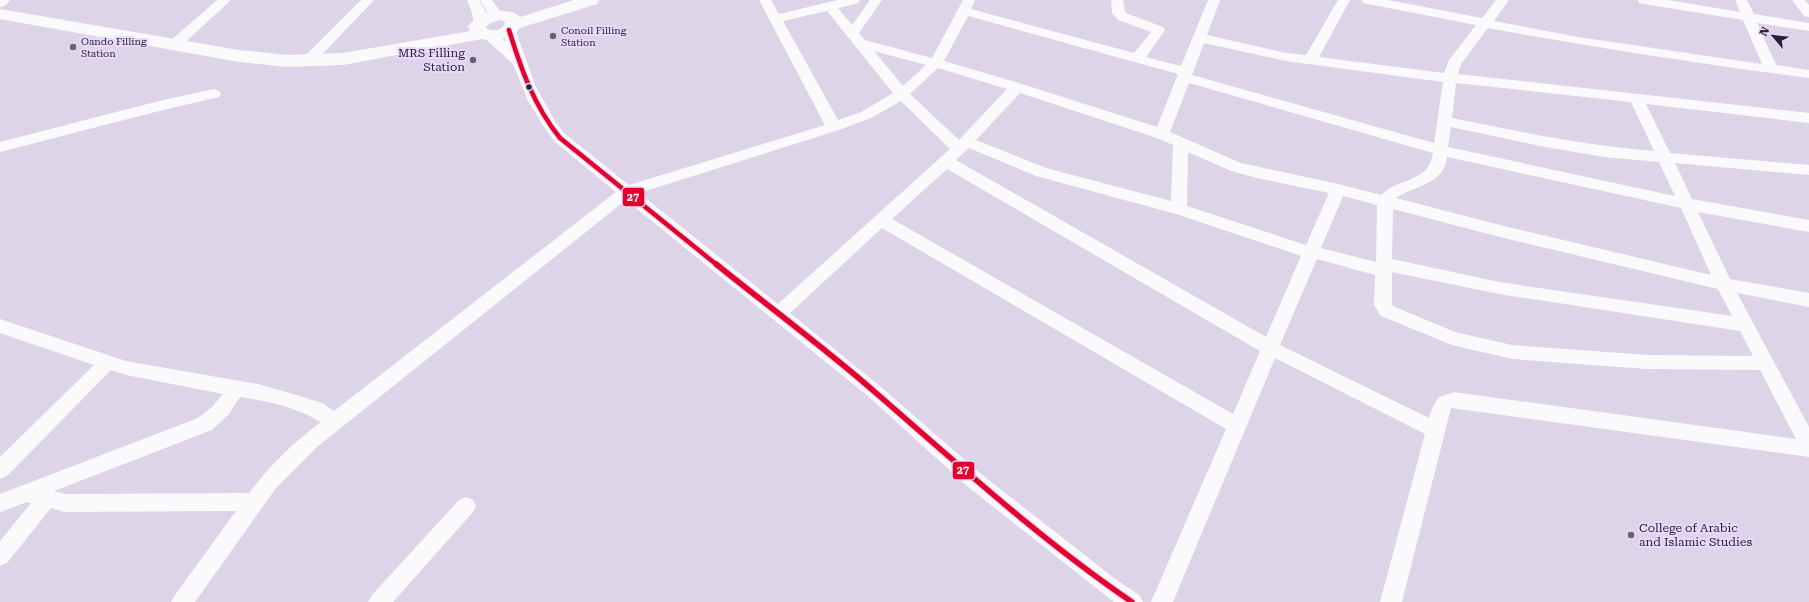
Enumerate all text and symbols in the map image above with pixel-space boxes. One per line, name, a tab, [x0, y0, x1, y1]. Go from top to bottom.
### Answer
north arrow	[1753, 16, 1793, 56]
text: N	[1757, 24, 1773, 38]
place label: Conoil Filling Station	[561, 25, 627, 48]
marker: Conoil Filling Station	[548, 31, 558, 41]
place label: Oando Filling Station	[81, 36, 147, 59]
marker: Oando Filling Station	[68, 42, 78, 52]
place label: MRS Filling Station	[398, 46, 465, 74]
marker: MRS Filling Station	[468, 55, 478, 65]
unlabelled marker	[524, 82, 534, 92]
line badge: 27	[622, 187, 645, 207]
text: 27	[627, 191, 639, 204]
line badge: 27	[952, 461, 975, 480]
text: 27	[957, 464, 969, 477]
place label: College of Arabic and Islamic Studies	[1639, 521, 1752, 549]
marker: College of Arabic and Islamic Studies	[1626, 530, 1636, 540]

